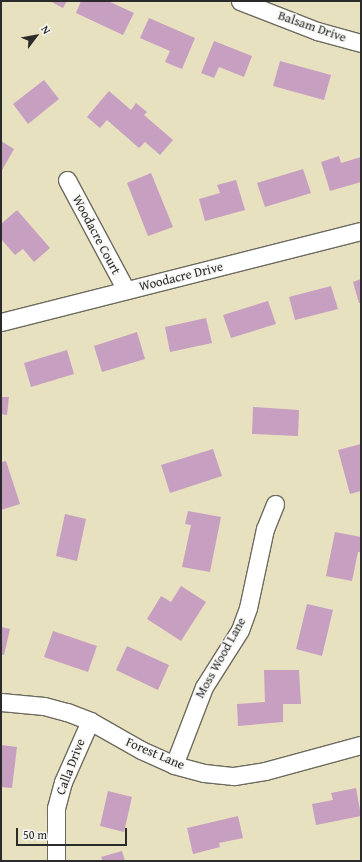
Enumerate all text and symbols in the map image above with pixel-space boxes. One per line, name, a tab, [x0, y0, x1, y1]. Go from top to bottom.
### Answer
street label: Balsam Drive	[276, 8, 348, 46]
north arrow	[16, 16, 56, 56]
text: N	[37, 22, 55, 37]
street label: Woodacre Court	[69, 193, 123, 277]
street label: Woodacre Drive	[137, 259, 225, 295]
street label: Moss Wood Lane	[192, 615, 250, 701]
street label: Forest Lane	[123, 735, 187, 773]
street label: Calla Drive	[53, 737, 89, 797]
scale bar	[18, 820, 129, 846]
text: 50 m	[23, 826, 47, 843]

